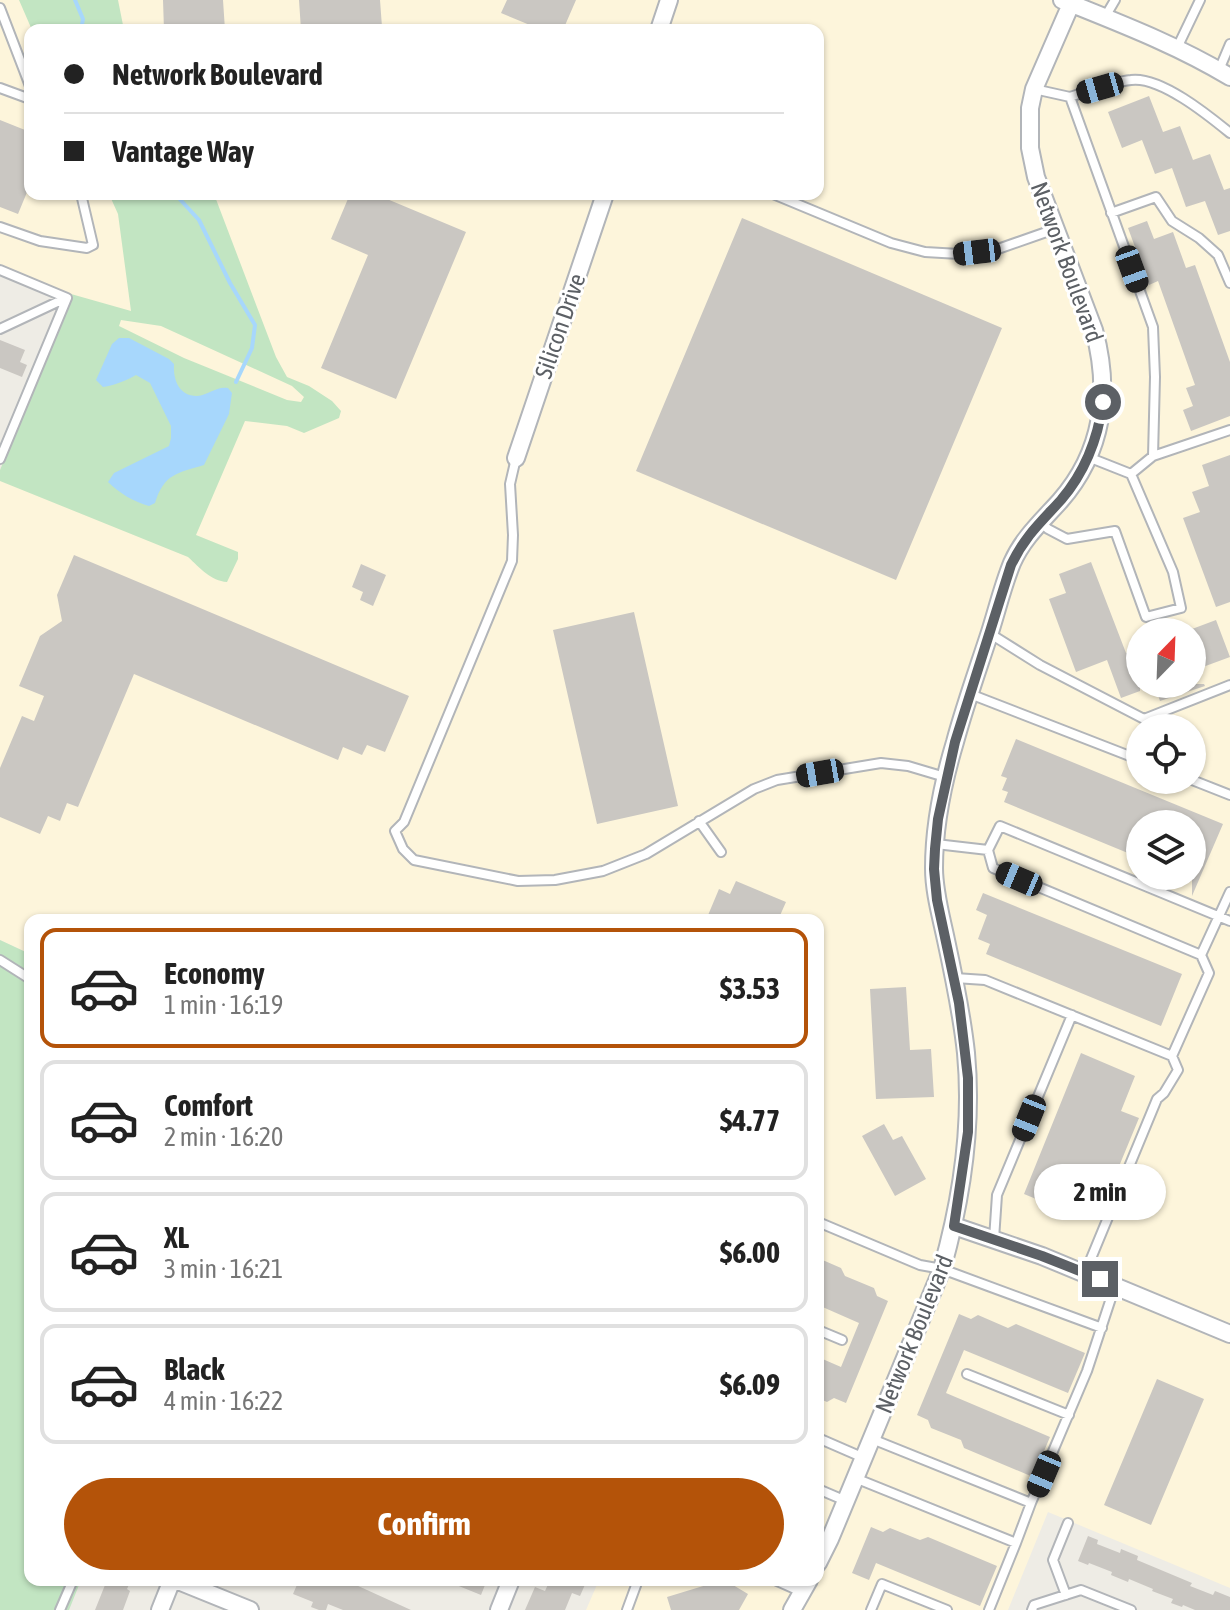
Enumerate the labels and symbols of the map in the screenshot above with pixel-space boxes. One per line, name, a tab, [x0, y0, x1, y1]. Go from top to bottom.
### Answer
car	[1074, 70, 1126, 106]
street label: Network Boulevard	[1025, 178, 1109, 346]
car	[952, 237, 1002, 267]
car	[1113, 242, 1151, 296]
street label: Silicon Drive	[529, 270, 591, 382]
route start	[1085, 384, 1121, 420]
north arrow	[1126, 618, 1206, 698]
car	[794, 757, 846, 789]
car	[992, 859, 1046, 899]
car	[1009, 1091, 1049, 1145]
callout: 2 min	[1034, 1163, 1166, 1219]
street label: Network Boulevard	[870, 1251, 958, 1417]
route end	[1082, 1261, 1118, 1297]
car	[1024, 1447, 1064, 1501]

